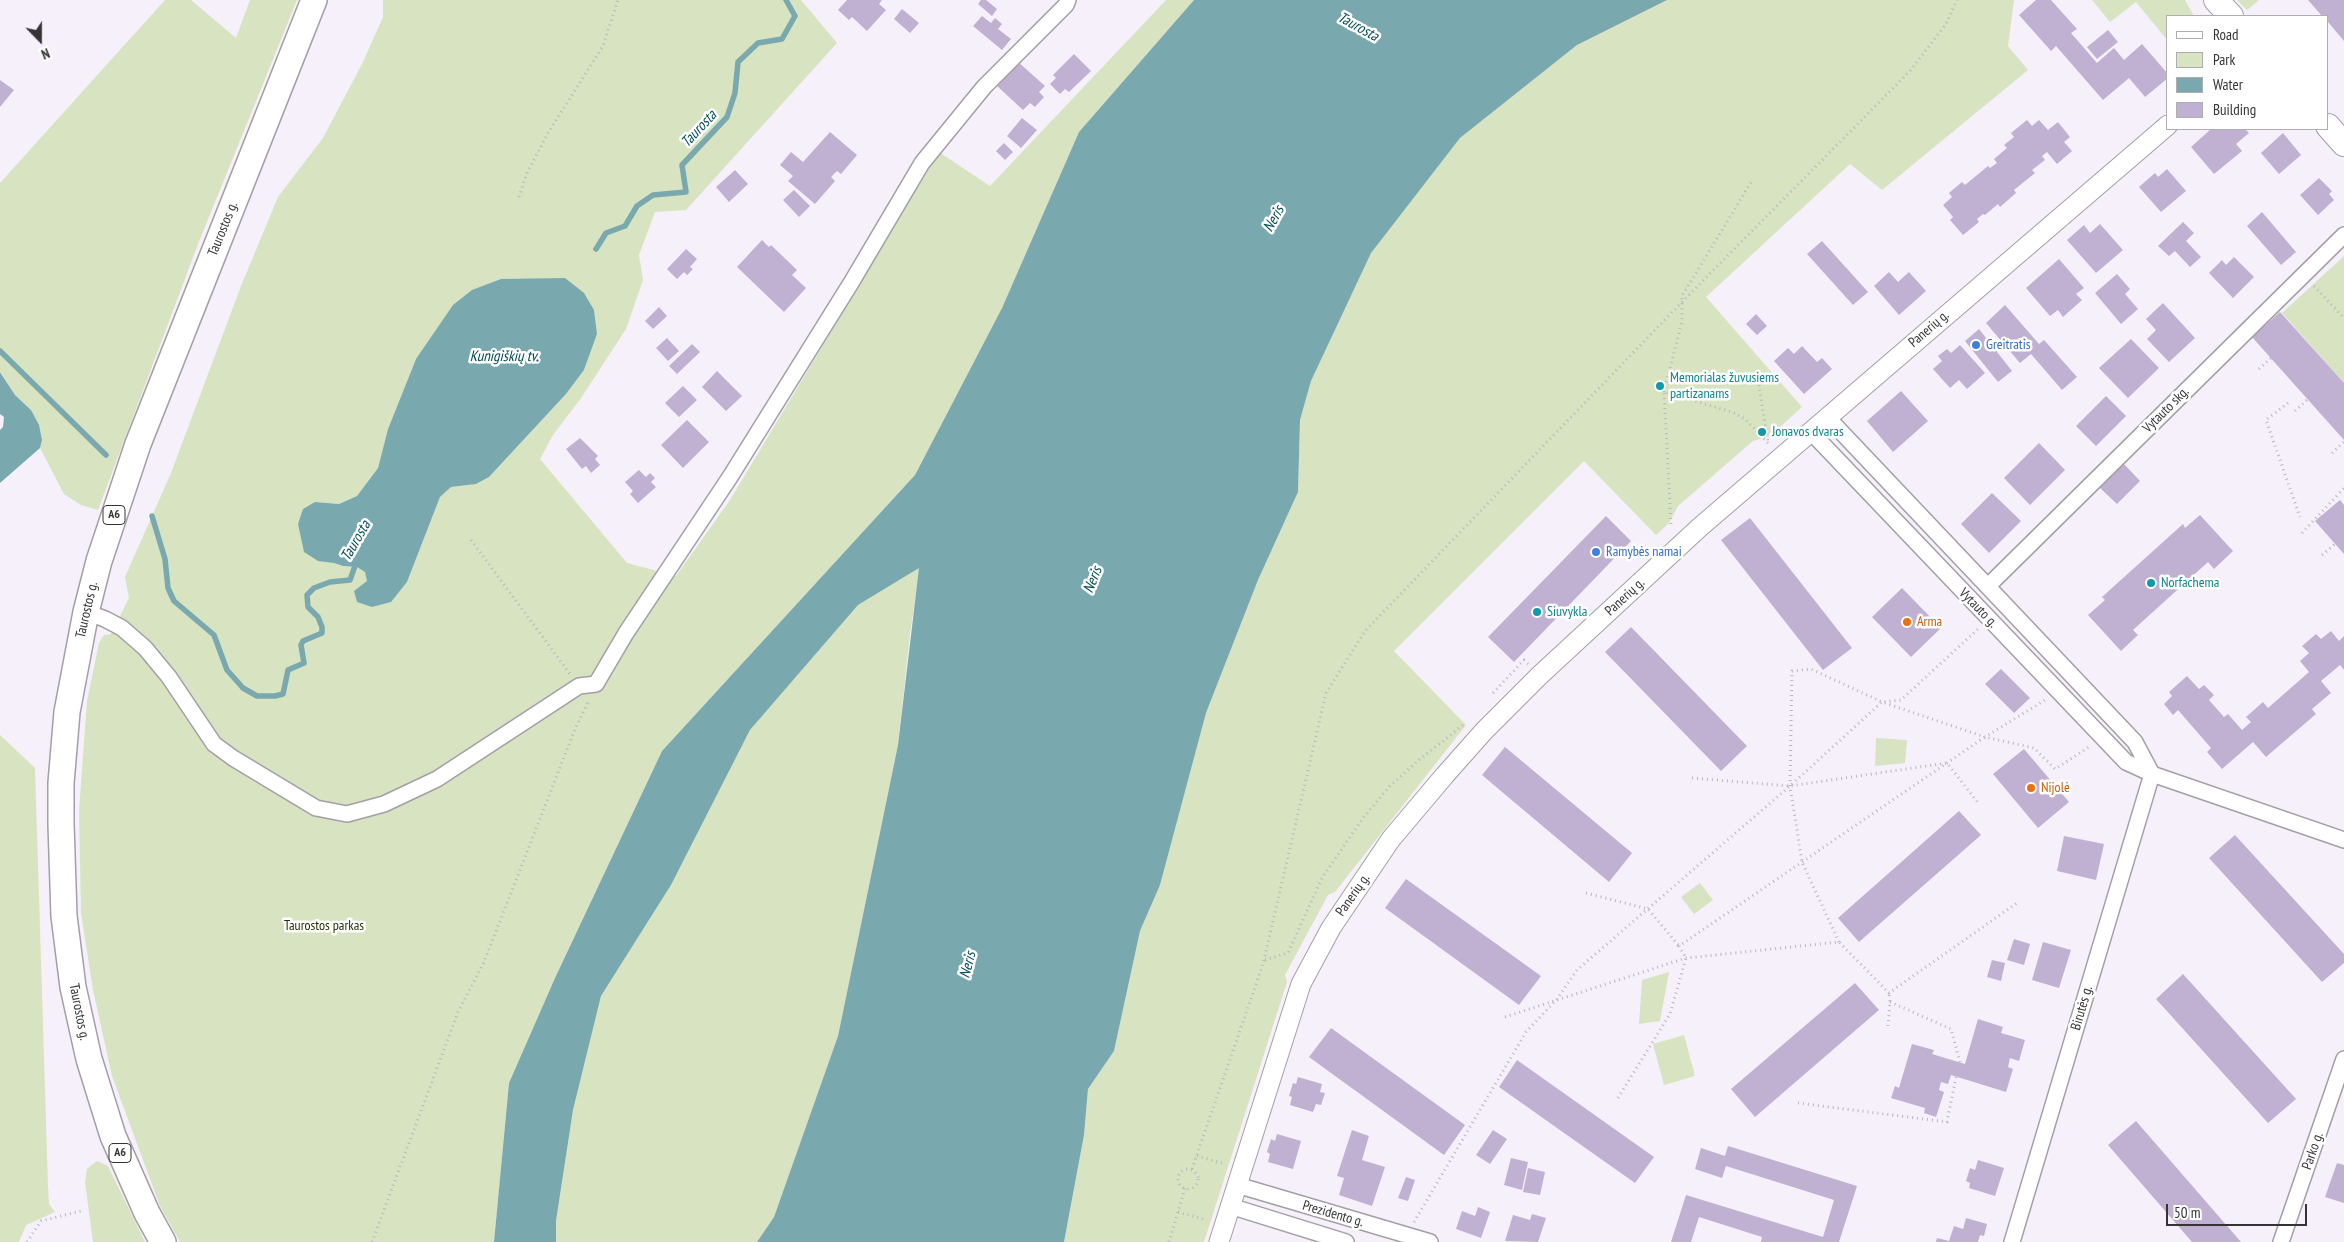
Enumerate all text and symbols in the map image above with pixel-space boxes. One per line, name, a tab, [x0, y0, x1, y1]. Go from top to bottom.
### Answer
water label: Taurosta	[1335, 9, 1381, 45]
north arrow	[15, 15, 65, 65]
legend	[2166, 15, 2329, 130]
text: Road	[2213, 25, 2239, 44]
text: N	[39, 44, 52, 64]
text: Park	[2213, 50, 2235, 69]
text: Water	[2213, 75, 2243, 94]
text: Building	[2213, 100, 2256, 119]
water label: Taurosta	[678, 107, 720, 151]
street label: Taurostos g.	[204, 199, 242, 259]
water label: Neris	[1260, 203, 1288, 235]
street label: Panerių g.	[1905, 307, 1953, 351]
place label: Greitratis	[1986, 337, 2030, 353]
marker: Greitratis	[1970, 339, 1982, 351]
water label: Kunigiškių tv.	[470, 348, 538, 366]
place label: Memorialas žuvusiems partizanams	[1670, 370, 1779, 402]
marker: Memorialas žuvusiems partizanams	[1654, 380, 1666, 392]
street label: Vytauto skg.	[2139, 383, 2193, 437]
place label: Jonavos dvaras	[1772, 424, 1844, 440]
marker: Jonavos dvaras	[1756, 426, 1768, 438]
road number: A6	[103, 506, 125, 524]
water label: Taurosta	[337, 518, 375, 564]
place label: Ramybės namai	[1606, 544, 1682, 560]
marker: Ramybės namai	[1590, 546, 1602, 558]
water label: Neris	[1080, 564, 1106, 596]
street label: Panerių g.	[1602, 575, 1648, 619]
place label: Norfachema	[2161, 575, 2219, 591]
marker: Norfachema	[2145, 577, 2157, 589]
street label: Taurostos g.	[72, 580, 102, 640]
street label: Vytauto g.	[1955, 585, 2001, 631]
place label: Siuvykla	[1547, 604, 1587, 620]
marker: Siuvykla	[1531, 606, 1543, 618]
place label: Arma	[1917, 614, 1942, 630]
marker: Arma	[1901, 616, 1913, 628]
place label: Nijolė	[2041, 780, 2070, 796]
marker: Nijolė	[2025, 782, 2037, 794]
street label: Panerių g.	[1332, 871, 1374, 919]
park label: Taurostos parkas	[284, 918, 364, 934]
water label: Neris	[956, 950, 980, 980]
street label: Taurostos g.	[65, 982, 93, 1042]
street label: Birutės g.	[2068, 984, 2096, 1032]
street label: Parko g.	[2299, 1130, 2327, 1172]
road number: A6	[109, 1144, 131, 1162]
scale bar	[2169, 1194, 2310, 1226]
street label: Prezidento g.	[1300, 1197, 1366, 1231]
text: 50 m	[2174, 1203, 2200, 1222]

